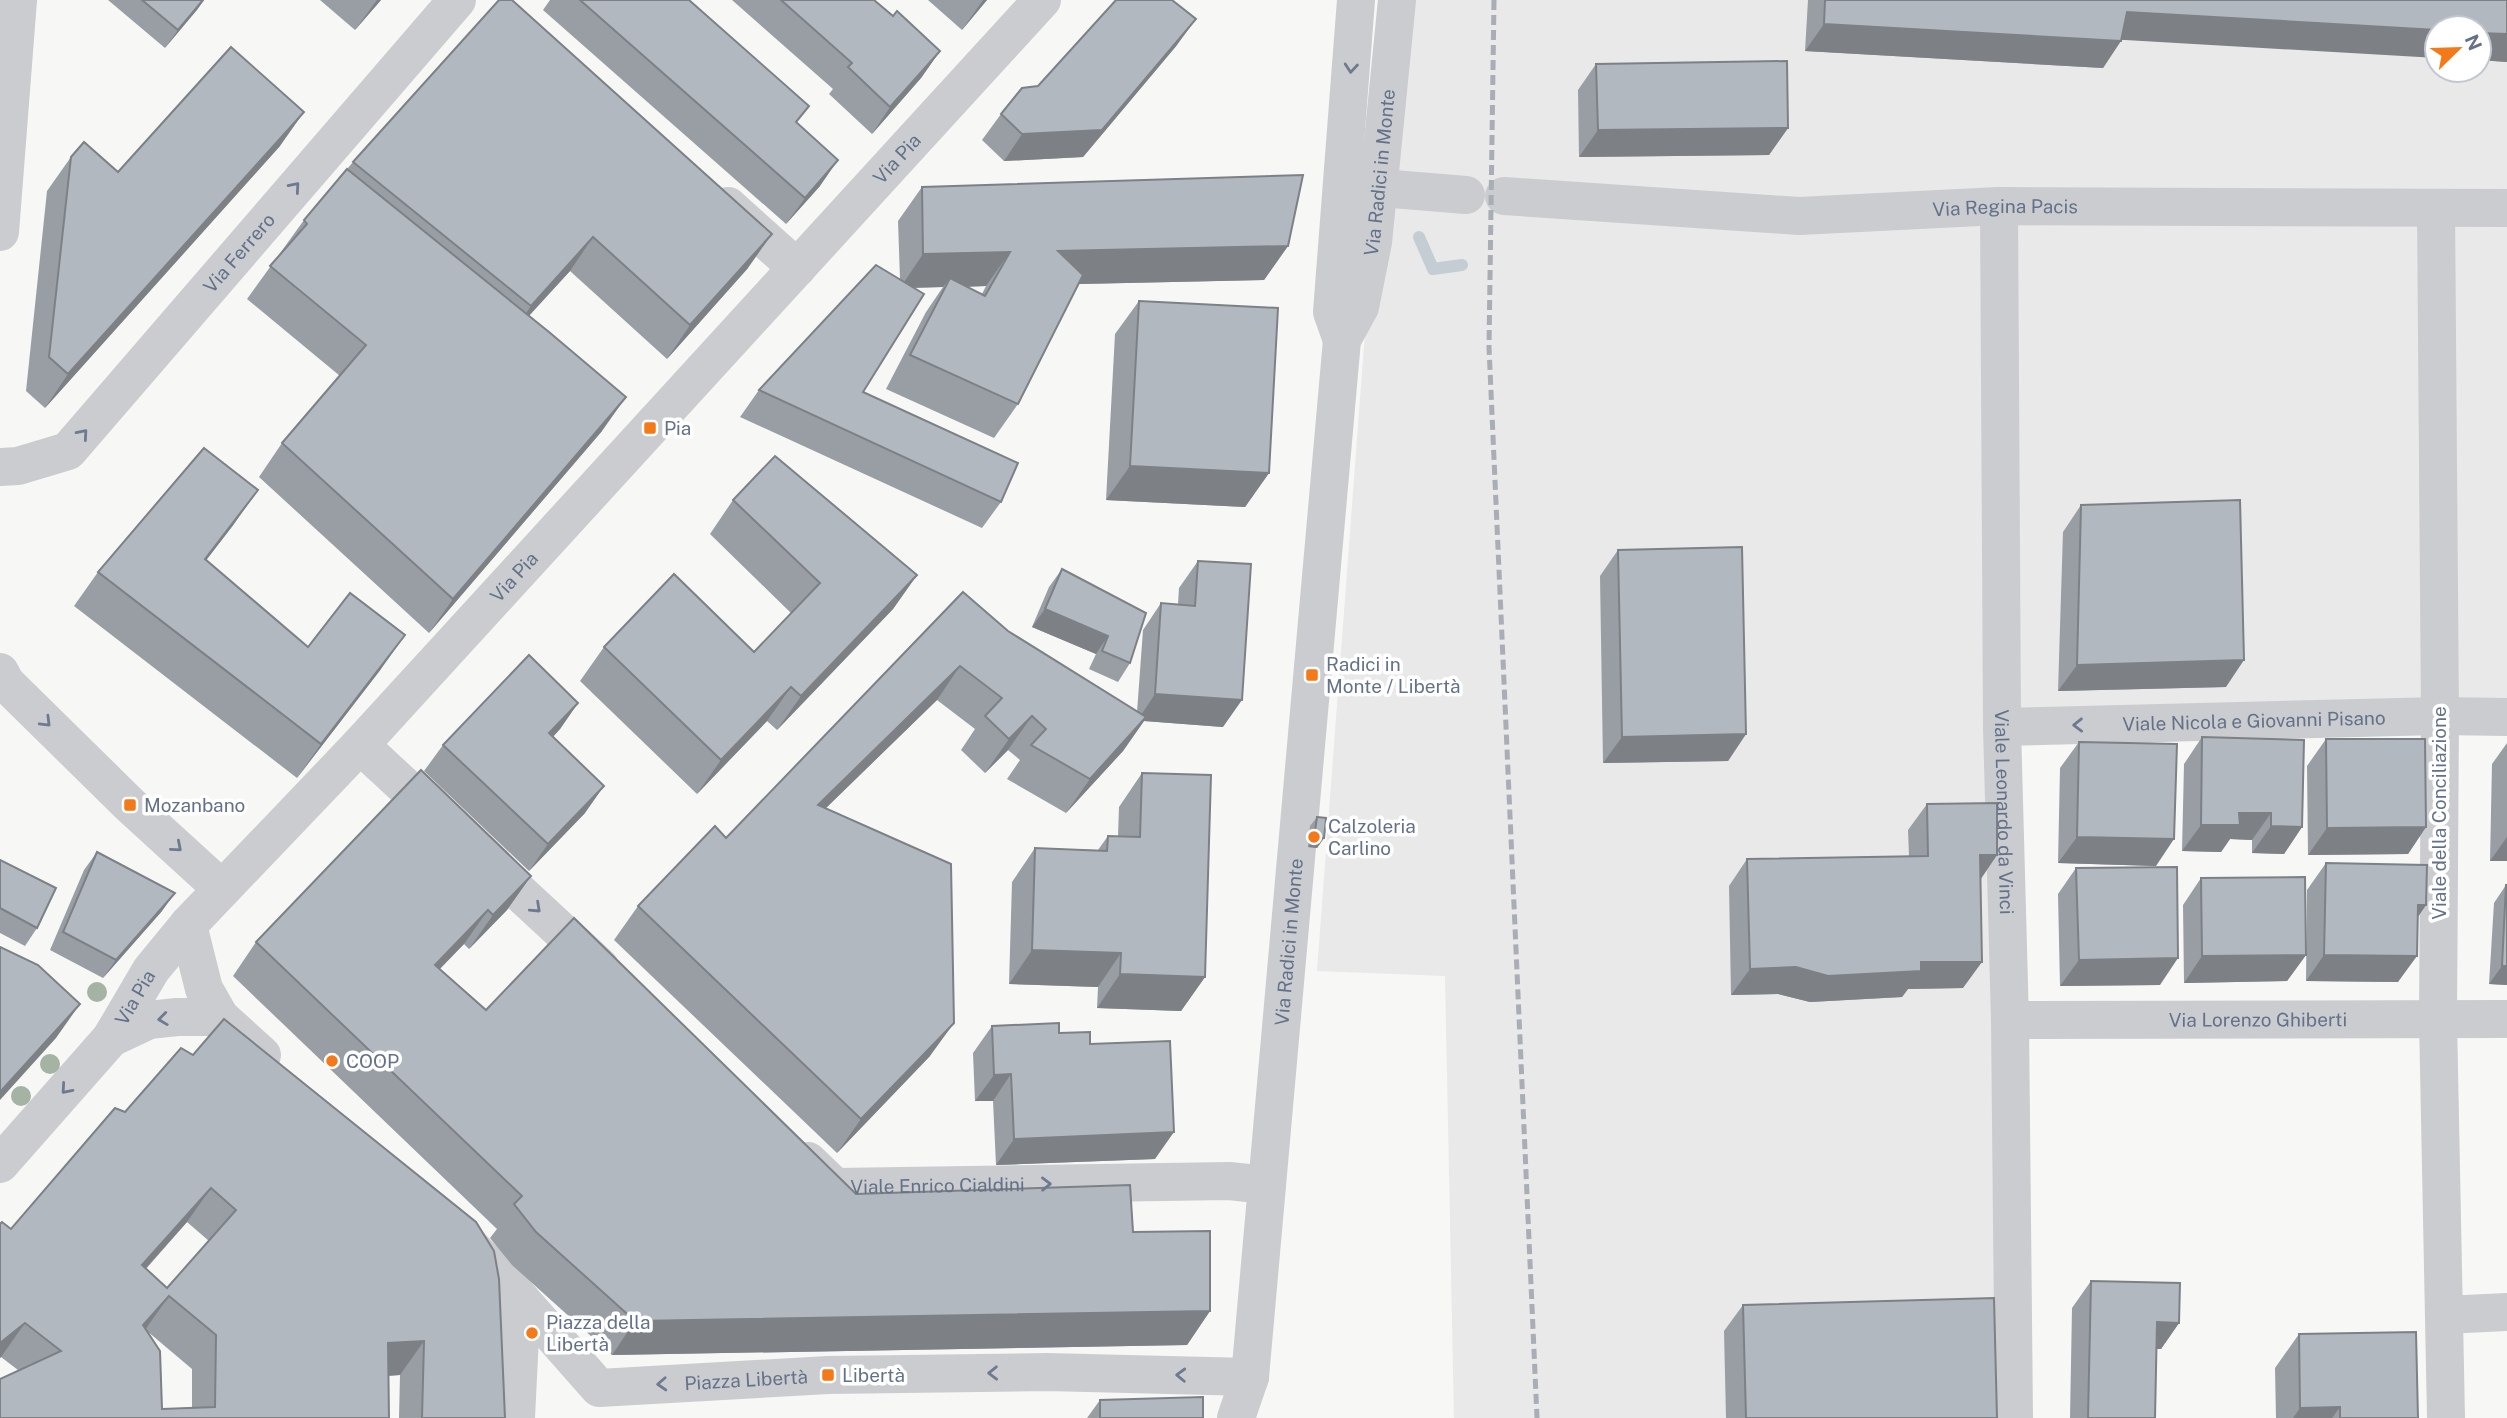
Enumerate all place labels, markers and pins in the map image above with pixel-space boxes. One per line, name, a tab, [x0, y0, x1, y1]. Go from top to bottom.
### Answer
place label: Pia	[664, 417, 691, 439]
marker: Pia	[642, 420, 658, 436]
place label: Radici in Monte / Libertà	[1326, 653, 1461, 697]
marker: Radici in Monte / Libertà	[1304, 667, 1320, 683]
place label: Mozanbano	[144, 794, 245, 816]
marker: Mozanbano	[122, 797, 138, 813]
place label: Calzoleria Carlino	[1328, 815, 1416, 859]
marker: Calzoleria Carlino	[1306, 829, 1322, 845]
place label: COOP	[346, 1050, 399, 1072]
marker: COOP	[324, 1053, 340, 1069]
place label: Piazza della Libertà	[546, 1311, 650, 1355]
marker: Piazza della Libertà	[524, 1325, 540, 1341]
place label: Libertà	[842, 1364, 905, 1386]
marker: Libertà	[820, 1367, 836, 1383]

